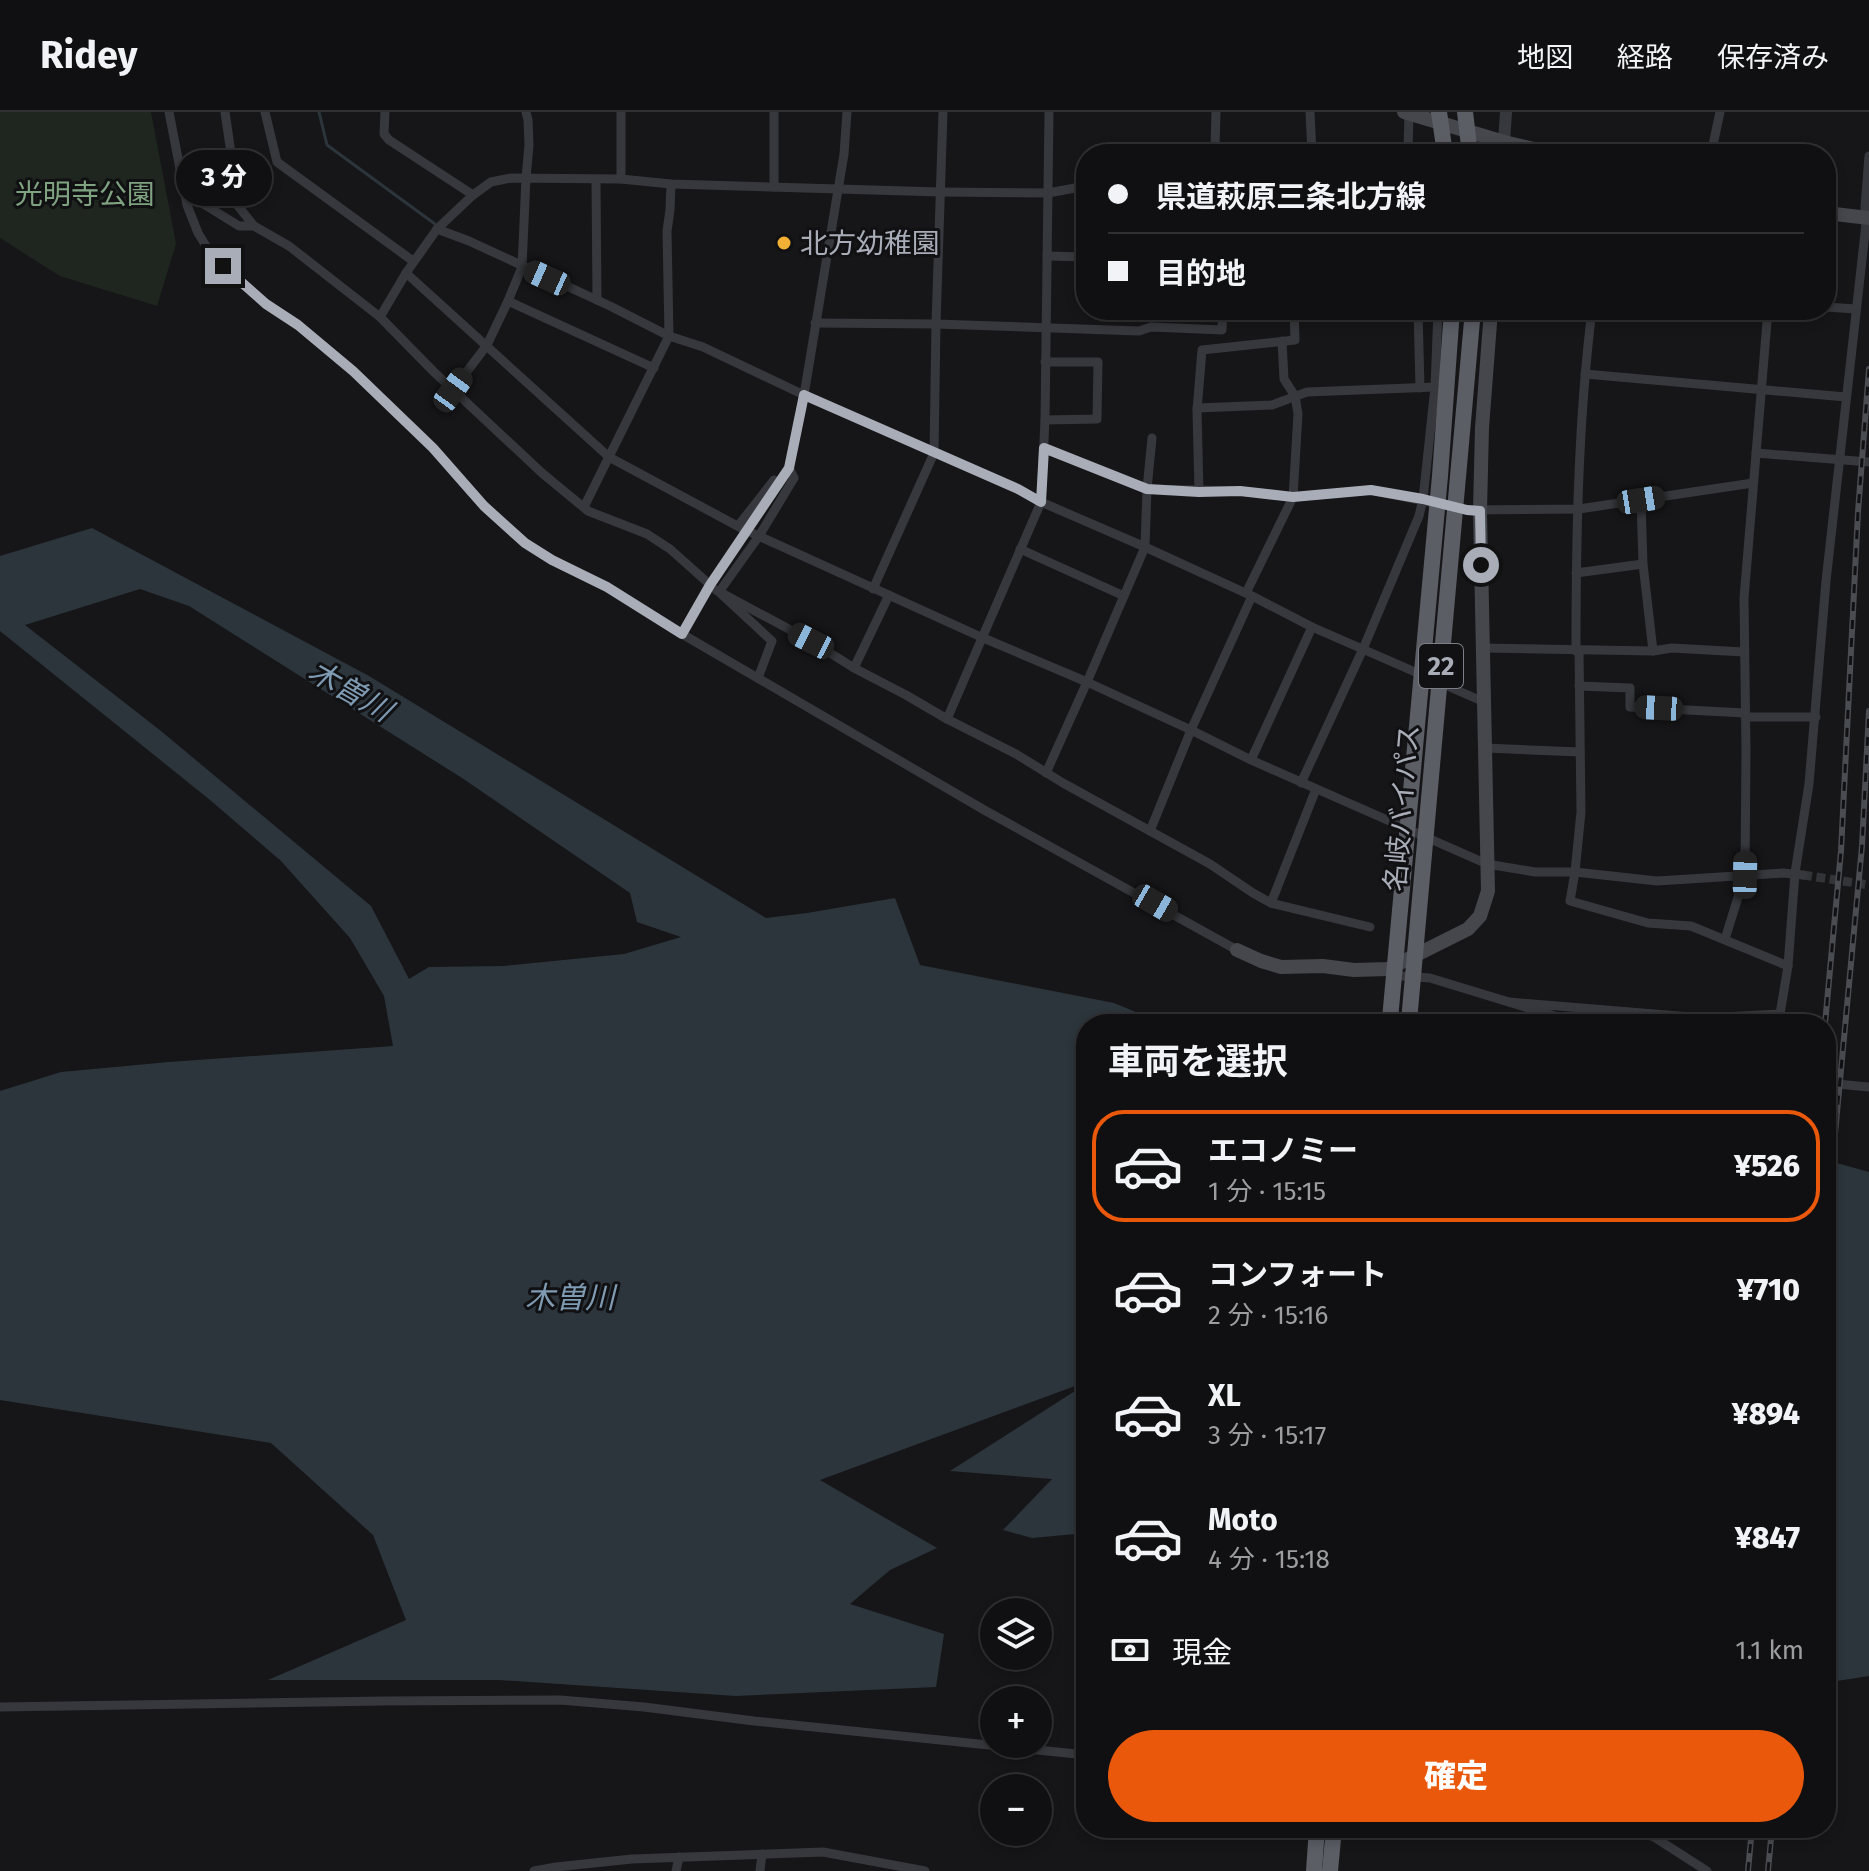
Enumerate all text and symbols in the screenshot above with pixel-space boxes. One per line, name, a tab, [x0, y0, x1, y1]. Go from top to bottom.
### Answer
text: Ridey	[40, 32, 137, 78]
text: 地図	[1517, 41, 1573, 74]
text: 経路	[1617, 41, 1673, 74]
text: 保存済み	[1717, 41, 1829, 74]
callout: 3 分	[175, 150, 271, 206]
text: 3 分	[201, 162, 247, 193]
park label: 光明寺公園	[15, 178, 155, 211]
text: 県道萩原三条北方線	[1156, 179, 1426, 215]
place label: 北方幼稚園	[800, 227, 940, 260]
marker: 北方幼稚園	[775, 234, 793, 252]
route end	[205, 248, 241, 284]
text: 目的地	[1156, 256, 1246, 292]
car	[520, 257, 574, 299]
car	[429, 364, 477, 416]
car	[1615, 484, 1667, 516]
route start	[1463, 547, 1499, 583]
car	[784, 619, 838, 663]
road number: 22	[1419, 644, 1463, 688]
water label: 木曽川	[302, 653, 401, 731]
car	[1634, 695, 1684, 721]
street label: 名岐バイパス	[1378, 723, 1426, 893]
car	[1733, 851, 1757, 899]
car	[1128, 881, 1182, 925]
text: 車両を選択	[1108, 1040, 1288, 1084]
icon: car	[1112, 1130, 1184, 1202]
text: エコノミー	[1208, 1133, 1358, 1169]
text: ¥526	[1734, 1148, 1800, 1184]
text: 1 分 · 15:15	[1208, 1176, 1326, 1207]
icon: car	[1112, 1254, 1184, 1326]
text: コンフォート	[1208, 1257, 1387, 1293]
text: ¥710	[1737, 1272, 1800, 1308]
water label: 木曽川	[525, 1280, 618, 1316]
text: 2 分 · 15:16	[1208, 1300, 1328, 1331]
icon: car	[1112, 1378, 1184, 1450]
text: XL	[1208, 1378, 1241, 1414]
text: ¥894	[1732, 1396, 1800, 1432]
text: 3 分 · 15:17	[1208, 1420, 1326, 1451]
icon: car	[1112, 1502, 1184, 1574]
text: Moto	[1208, 1502, 1278, 1538]
text: ¥847	[1735, 1520, 1800, 1556]
text: 4 分 · 15:18	[1208, 1544, 1330, 1575]
map controls	[980, 1598, 1052, 1846]
button: layers	[980, 1598, 1052, 1670]
icon: cash	[1108, 1628, 1152, 1672]
text: 現金	[1172, 1635, 1232, 1671]
text: 1.1 km	[1735, 1635, 1804, 1666]
button: +	[980, 1686, 1052, 1758]
button: 確定	[1108, 1730, 1804, 1822]
button: −	[980, 1774, 1052, 1846]

